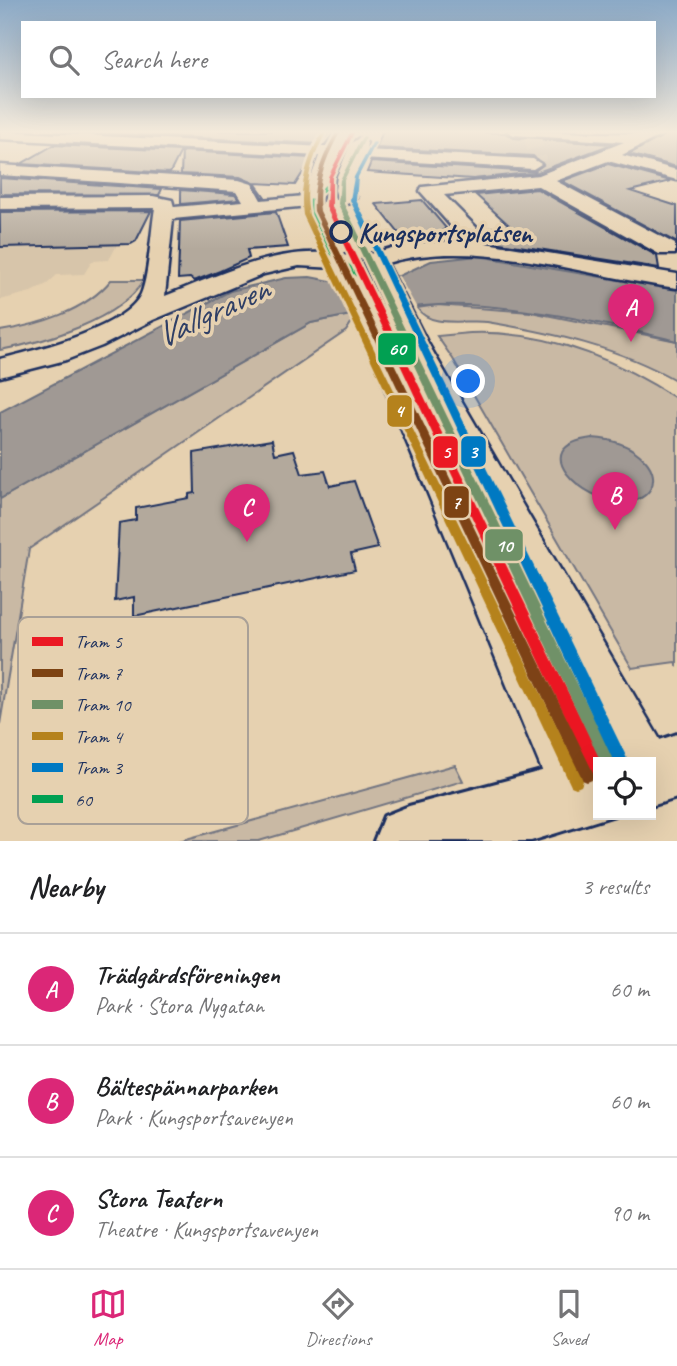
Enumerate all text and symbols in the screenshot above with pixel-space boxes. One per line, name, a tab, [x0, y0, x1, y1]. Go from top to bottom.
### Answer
search box	[21, 21, 656, 98]
icon: search	[45, 41, 83, 79]
text: Search here	[101, 43, 207, 76]
place label: Kungsportsplatsen	[358, 215, 534, 250]
marker: Kungsportsplatsen	[330, 221, 352, 243]
water label: Vallgraven	[148, 265, 279, 358]
pin: A	[608, 284, 654, 342]
line badge: 60	[377, 332, 417, 366]
text: 60	[388, 337, 408, 361]
your location	[451, 364, 485, 398]
line badge: 4	[386, 394, 413, 428]
text: 4	[395, 399, 406, 423]
line badge: 5	[432, 435, 459, 469]
line badge: 3	[460, 435, 487, 468]
text: 5	[442, 440, 452, 464]
text: 3	[469, 440, 480, 464]
pin: B	[592, 472, 638, 530]
pin: C	[224, 484, 270, 542]
line badge: 7	[443, 485, 470, 519]
text: 7	[452, 491, 463, 515]
line badge: 10	[484, 528, 524, 562]
text: 10	[495, 534, 515, 558]
legend	[18, 617, 248, 824]
text: Tram 5	[75, 630, 123, 654]
text: Tram 7	[75, 662, 123, 686]
text: Tram 10	[75, 693, 132, 717]
text: Tram 4	[75, 725, 124, 749]
text: Tram 3	[75, 756, 123, 780]
map controls	[593, 757, 656, 820]
button: locate	[593, 757, 656, 820]
text: 60	[75, 788, 94, 812]
text: Nearby	[28, 868, 104, 906]
text: 3 results	[582, 872, 649, 901]
text: Trädgårdsföreningen	[95, 958, 280, 991]
text: A	[45, 975, 57, 1004]
text: 60 m	[610, 975, 649, 1004]
text: Park · Stora Nygatan	[95, 991, 264, 1020]
text: Bältespännarparken	[95, 1070, 277, 1103]
text: B	[45, 1087, 57, 1116]
text: 60 m	[610, 1087, 649, 1116]
text: Park · Kungsportsavenyen	[95, 1103, 293, 1132]
text: Stora Teatern	[95, 1182, 222, 1215]
text: C	[46, 1199, 56, 1228]
text: 90 m	[610, 1199, 649, 1228]
text: Theatre · Kungsportsavenyen	[95, 1215, 318, 1244]
tab: Map	[89, 1285, 127, 1351]
tab: Directions	[305, 1285, 372, 1351]
tab: Saved	[550, 1285, 588, 1351]

